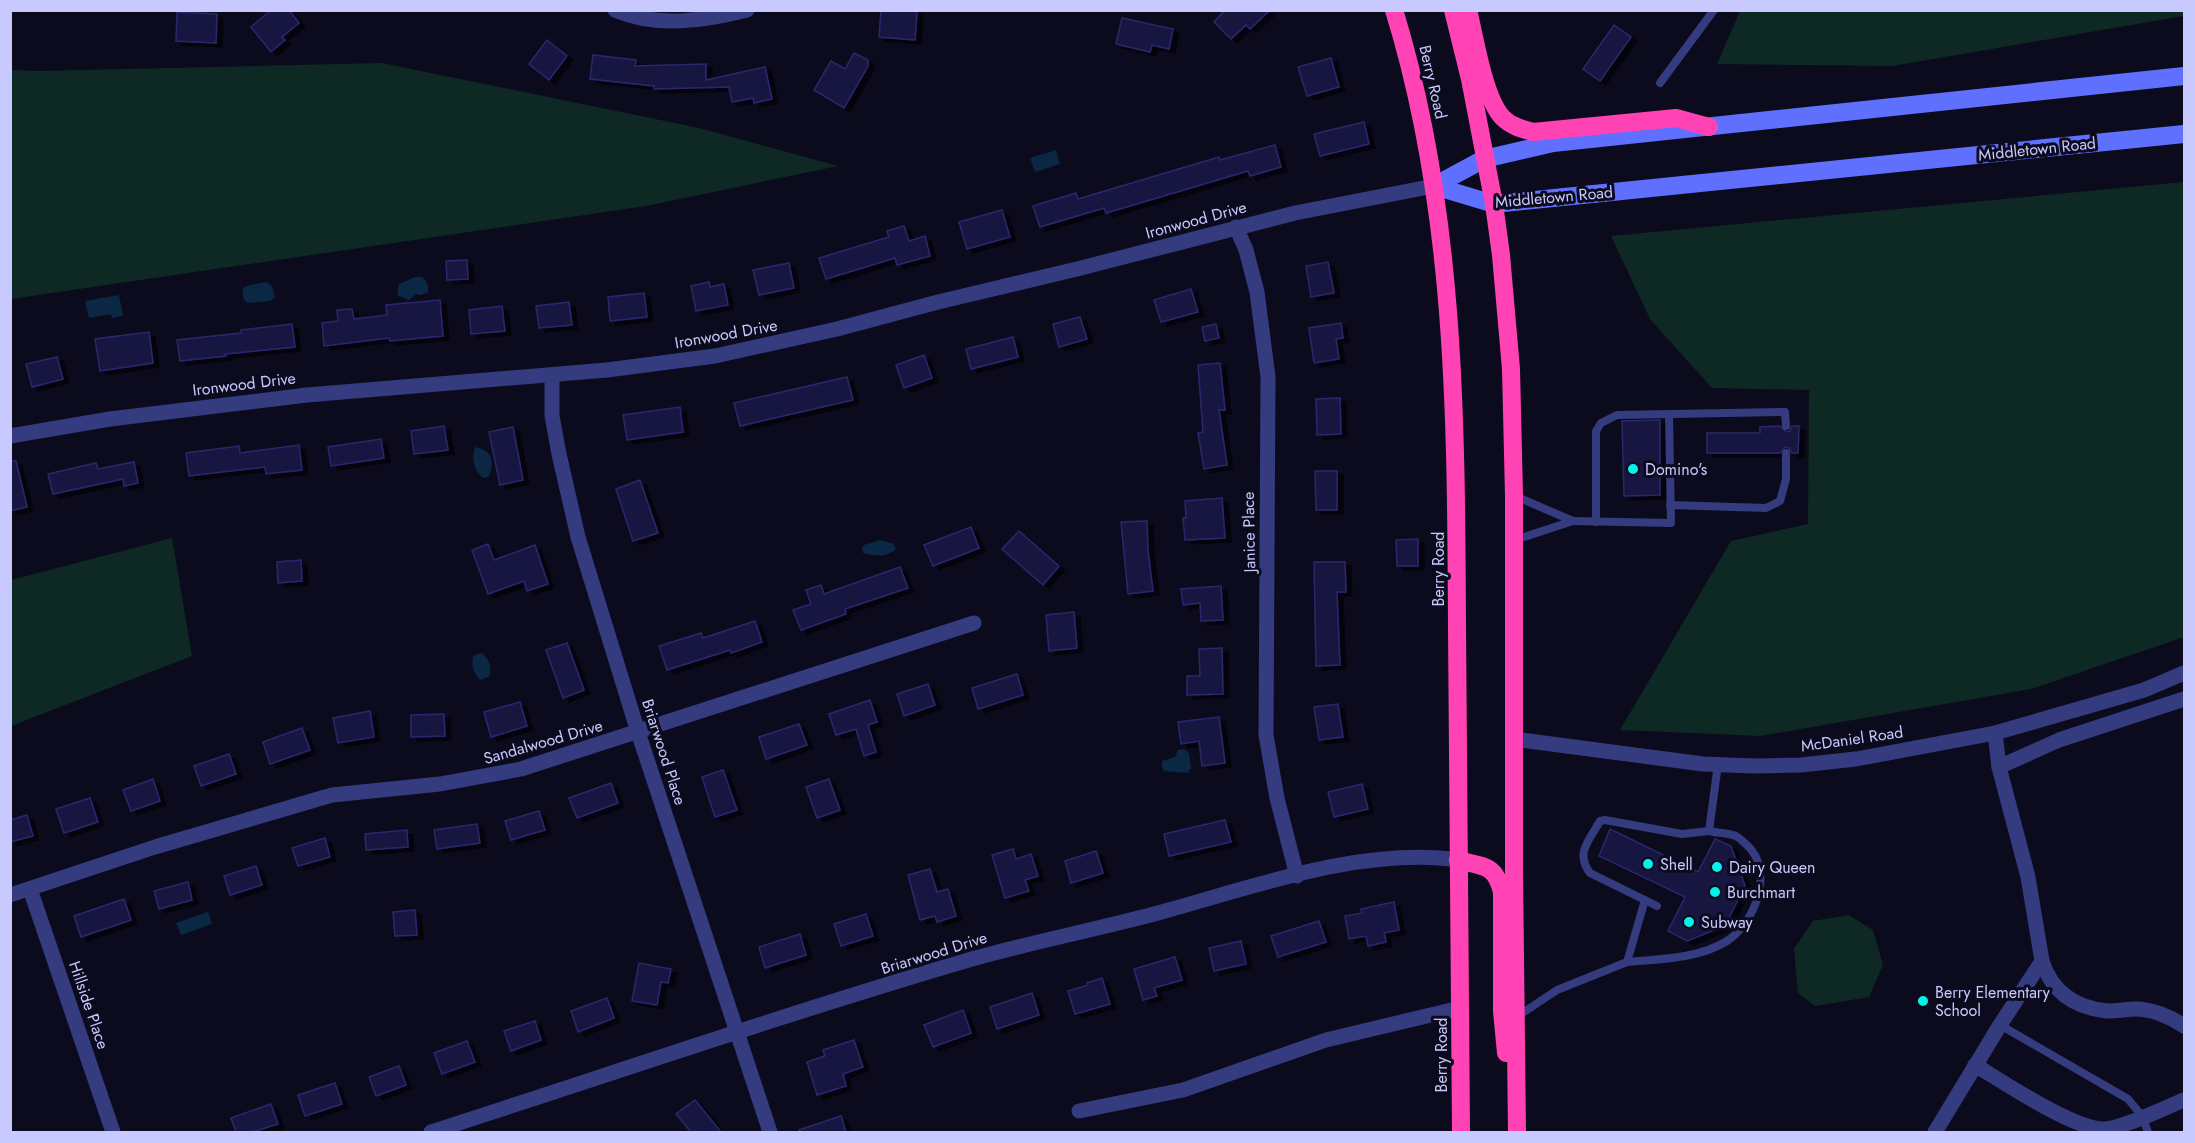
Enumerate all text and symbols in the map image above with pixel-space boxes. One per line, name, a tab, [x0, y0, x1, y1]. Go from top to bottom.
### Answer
street label: Berry Road	[1413, 43, 1453, 121]
street label: Middletown Road	[1977, 131, 2097, 167]
street label: Middletown Road	[1494, 180, 1614, 214]
street label: Ironwood Drive	[1143, 195, 1249, 245]
street label: Ironwood Drive	[673, 314, 779, 354]
street label: Ironwood Drive	[191, 366, 297, 402]
place label: Domino's	[1645, 458, 1707, 481]
marker: Domino's	[1626, 462, 1640, 476]
street label: Janice Place	[1237, 491, 1261, 575]
street label: Berry Road	[1427, 532, 1450, 606]
street label: Briarwood Place	[636, 696, 692, 808]
street label: Sandalwood Drive	[481, 714, 605, 770]
street label: McDaniel Road	[1799, 720, 1905, 758]
place label: Shell	[1660, 853, 1693, 876]
place label: Dairy Queen	[1729, 856, 1815, 879]
marker: Shell	[1641, 857, 1655, 871]
marker: Dairy Queen	[1710, 860, 1724, 874]
place label: Burchmart	[1727, 881, 1795, 904]
marker: Burchmart	[1708, 885, 1722, 899]
place label: Subway	[1701, 911, 1754, 934]
marker: Subway	[1682, 915, 1696, 929]
street label: Briarwood Drive	[878, 926, 990, 980]
street label: Hillside Place	[63, 958, 115, 1052]
place label: Berry Elementary School	[1935, 981, 2051, 1022]
marker: Berry Elementary School	[1916, 994, 1930, 1008]
street label: Berry Road	[1430, 1018, 1453, 1092]

